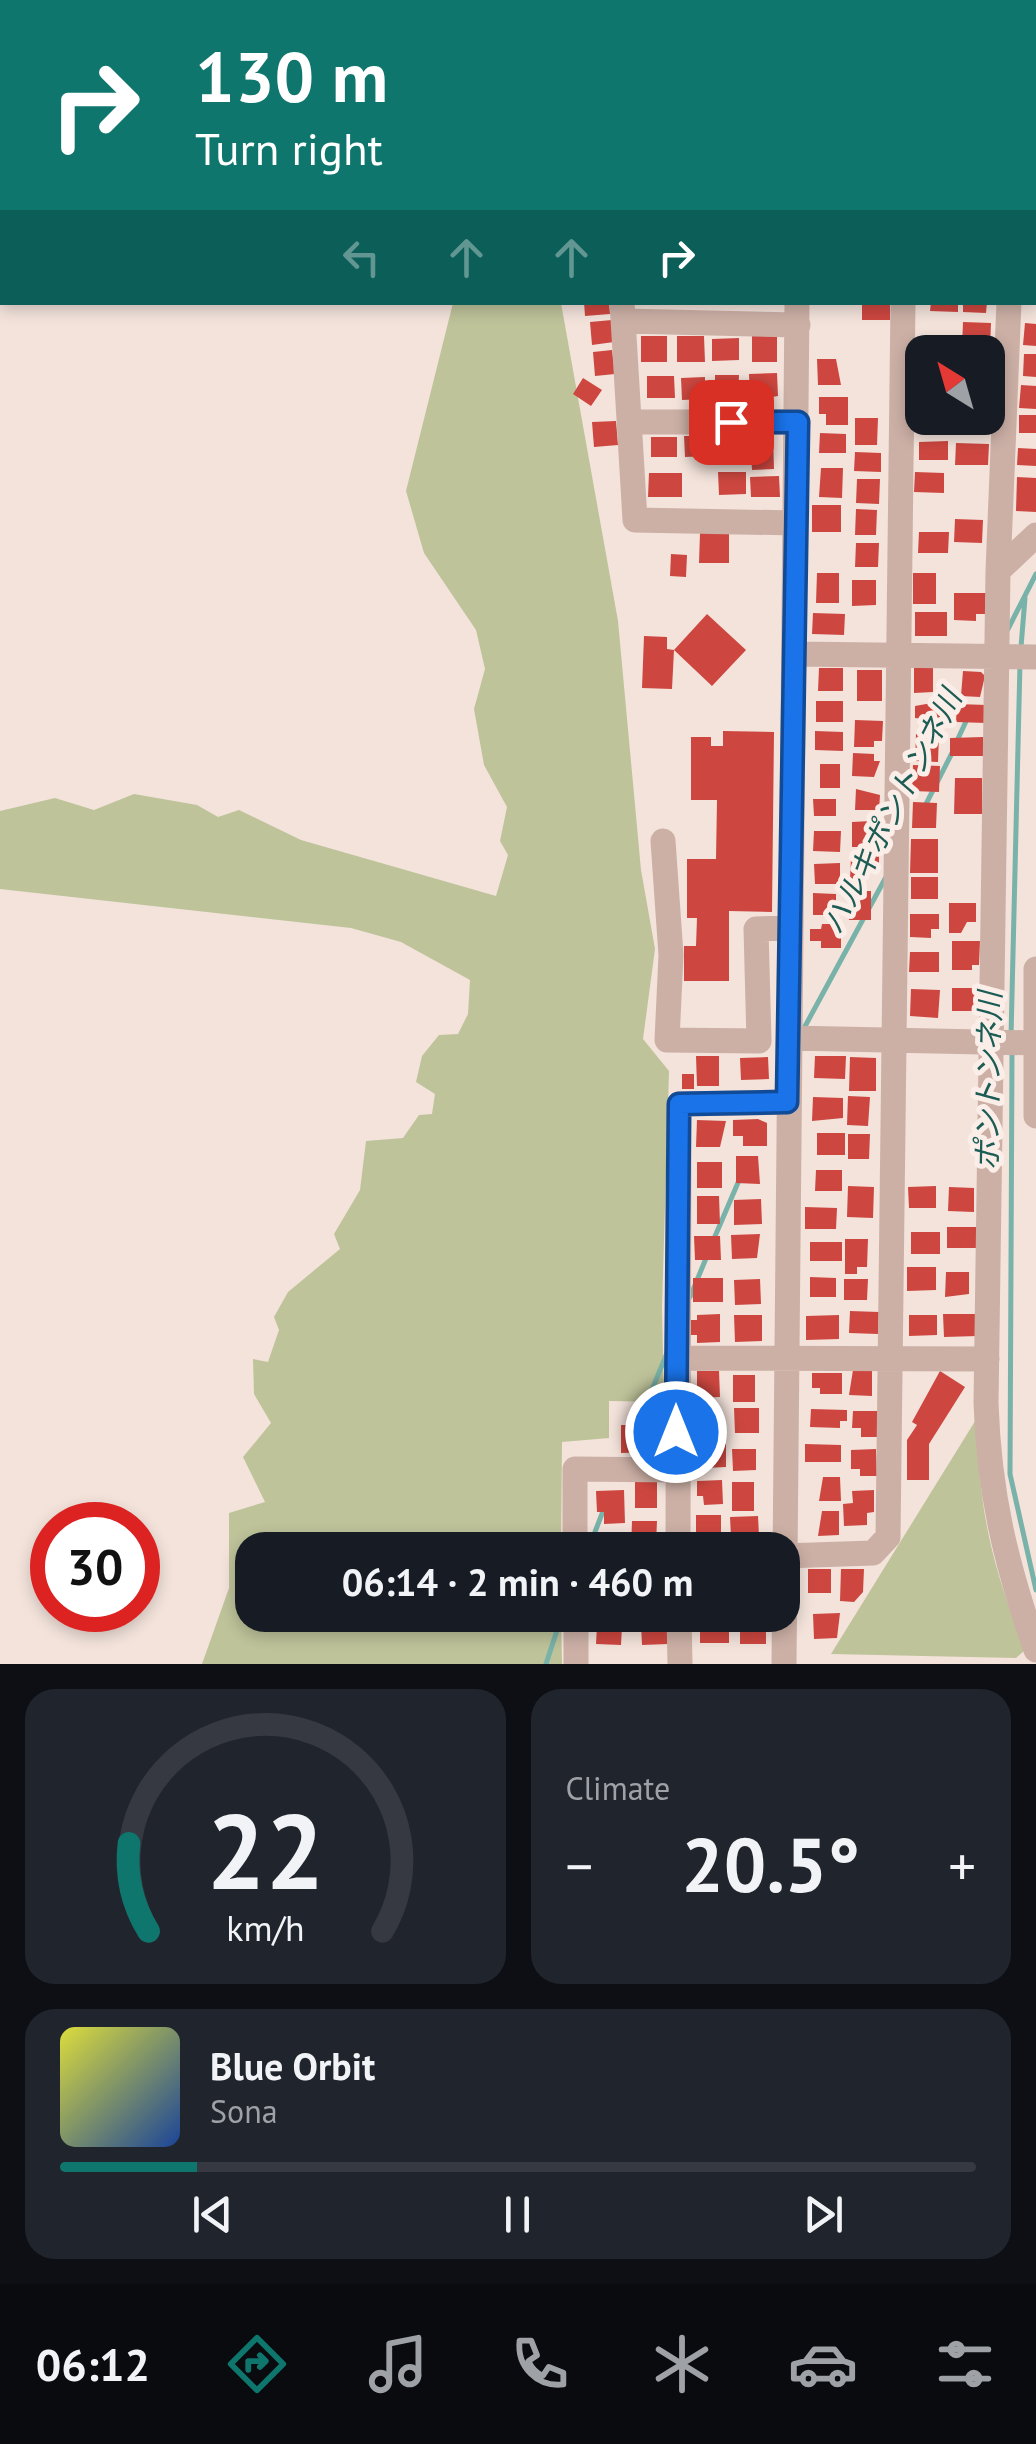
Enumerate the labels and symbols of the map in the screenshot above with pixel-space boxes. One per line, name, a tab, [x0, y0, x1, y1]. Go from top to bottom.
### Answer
north arrow	[905, 335, 1005, 435]
pin	[689, 380, 774, 465]
water label: ハルキポントンネ川	[812, 680, 971, 940]
water label: ポントンネ川	[966, 988, 1009, 1171]
position arrow	[624, 1380, 728, 1484]
speed limit sign: 30	[30, 1502, 160, 1632]

